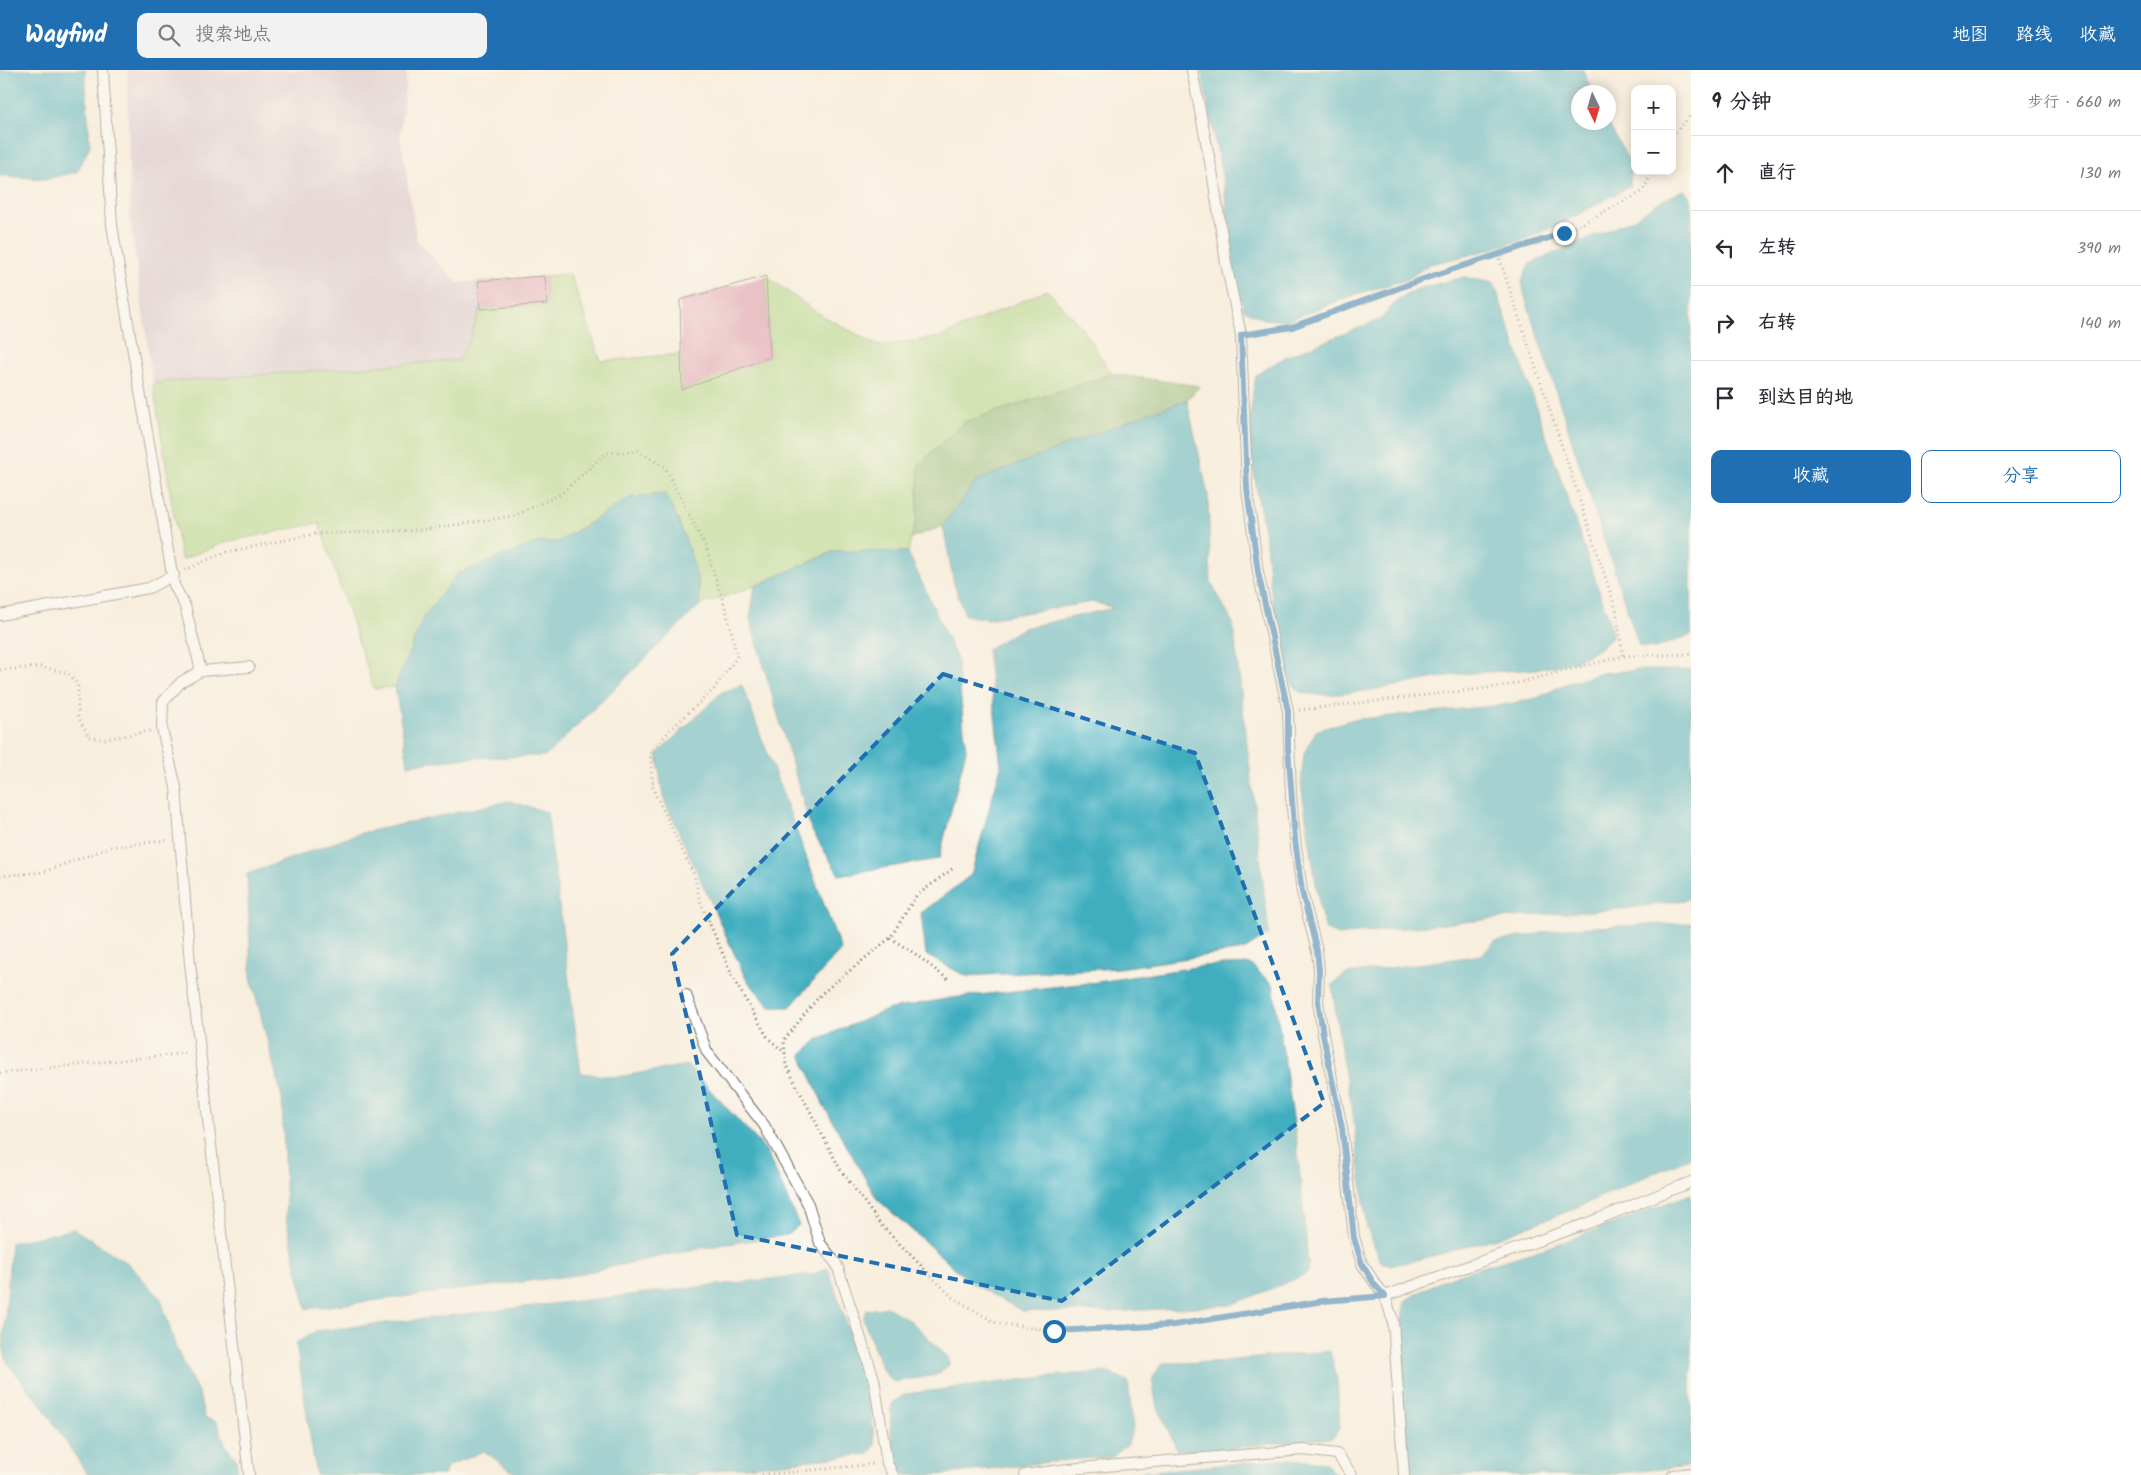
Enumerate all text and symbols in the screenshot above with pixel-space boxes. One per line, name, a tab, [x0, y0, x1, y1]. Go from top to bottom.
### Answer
search box	[137, 13, 487, 58]
text: Wayfind	[25, 16, 107, 55]
text: 搜索地点	[195, 20, 271, 50]
icon: search	[155, 21, 183, 49]
text: 地图	[1952, 21, 1988, 50]
text: 路线	[2016, 21, 2052, 50]
text: 收藏	[2080, 21, 2116, 50]
north arrow	[1571, 85, 1616, 130]
map controls	[1631, 85, 1676, 175]
button: +	[1631, 85, 1676, 130]
text: 9 分钟	[1711, 86, 1772, 119]
text: 步行 · 660 m	[2027, 90, 2121, 115]
button: −	[1631, 130, 1676, 175]
text: 直行	[1758, 158, 1796, 188]
icon: ahead	[1711, 159, 1739, 187]
text: 130 m	[2080, 161, 2121, 186]
route end	[1553, 222, 1576, 245]
text: 左转	[1758, 233, 1796, 263]
icon: left	[1711, 234, 1739, 262]
text: 390 m	[2077, 236, 2121, 261]
text: 右转	[1758, 308, 1796, 338]
icon: right	[1711, 309, 1739, 337]
text: 140 m	[2080, 311, 2121, 336]
text: 到达目的地	[1758, 383, 1853, 413]
icon: arrive	[1711, 384, 1739, 412]
button: 收藏	[1711, 450, 1911, 503]
button: 分享	[1921, 450, 2121, 503]
route start	[1043, 1320, 1066, 1343]

